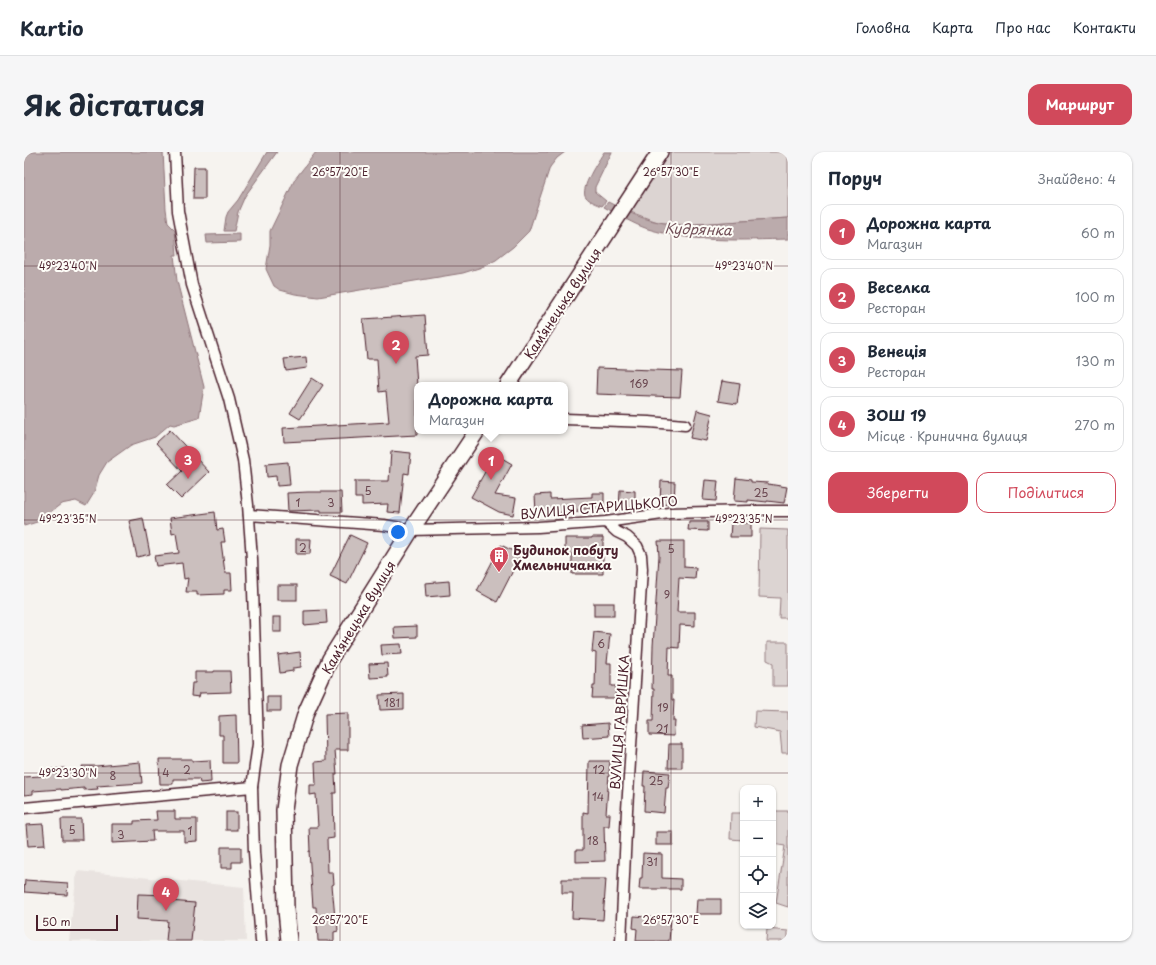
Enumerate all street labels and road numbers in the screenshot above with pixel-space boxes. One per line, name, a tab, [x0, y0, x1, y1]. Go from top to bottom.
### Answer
street label: Камʼянецька вулиця	[519, 244, 605, 362]
street label: ВУЛИЦЯ СТАРИЦЬКОГО	[519, 491, 679, 523]
street label: Камʼянецька вулиця	[317, 557, 399, 677]
street label: ВУЛИЦЯ ГАВРИШКА	[605, 654, 633, 790]

